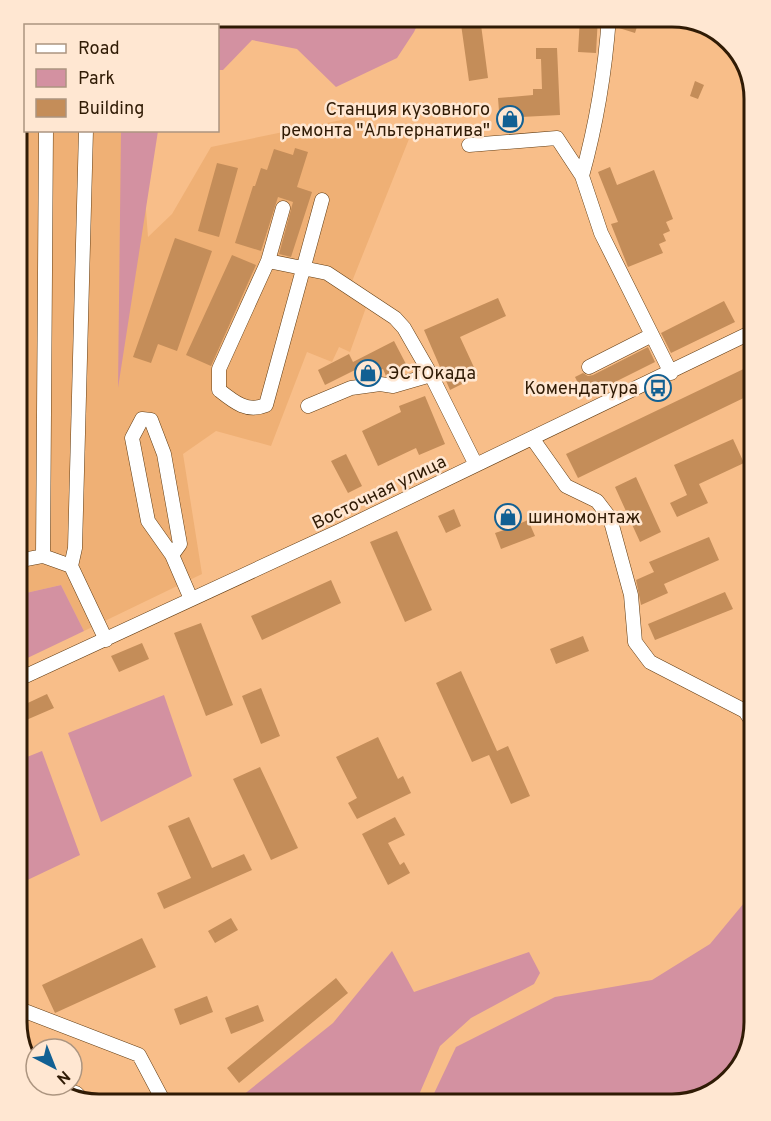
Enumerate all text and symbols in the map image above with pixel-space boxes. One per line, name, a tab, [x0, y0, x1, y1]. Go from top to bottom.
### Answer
legend	[24, 24, 219, 132]
text: Road	[78, 38, 120, 61]
text: Park	[78, 68, 115, 91]
text: Building	[78, 98, 144, 121]
place label: Станция кузовного ремонта "Альтернатива"	[281, 99, 490, 143]
shop icon: Станция кузовного ремонта "Альтернатива"	[495, 104, 525, 134]
shop icon: ЭСТОкада	[353, 358, 383, 388]
place label: ЭСТОкада	[388, 363, 476, 386]
bus stop icon: Комендатура	[643, 373, 673, 403]
place label: Комендатура	[524, 378, 638, 401]
street label: Восточная улица	[309, 451, 451, 536]
shop icon: шиномонтаж	[493, 502, 523, 532]
place label: шиномонтаж	[528, 507, 641, 530]
north arrow	[24, 1037, 84, 1097]
text: N	[52, 1065, 74, 1088]

